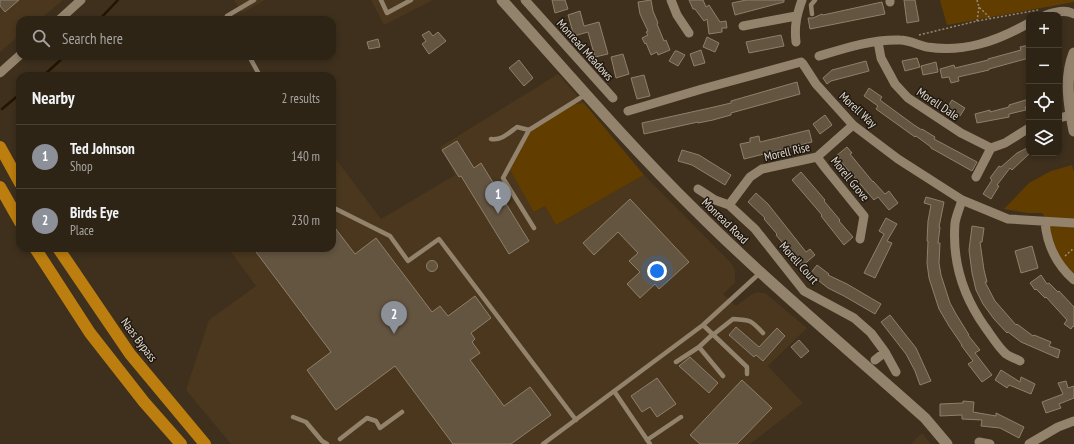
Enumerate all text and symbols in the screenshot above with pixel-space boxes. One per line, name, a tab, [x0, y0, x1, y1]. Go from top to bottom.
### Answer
map controls	[1026, 12, 1062, 156]
button: +	[1026, 12, 1062, 48]
search box	[16, 16, 336, 60]
street label: Monread Meadows	[554, 16, 617, 84]
icon: search	[30, 27, 52, 49]
text: Search here	[62, 29, 123, 48]
button: −	[1026, 48, 1062, 84]
street label: Morell Dale	[914, 84, 962, 123]
button: locate	[1026, 84, 1062, 120]
text: Nearby	[32, 87, 75, 109]
street label: Morell Way	[836, 88, 881, 131]
text: 2 results	[281, 90, 320, 107]
button: layers	[1026, 120, 1062, 156]
text: Ted Johnson	[70, 139, 135, 158]
street label: Morell Rise	[763, 139, 811, 164]
text: 1	[42, 148, 48, 165]
text: 140 m	[291, 148, 320, 165]
street label: Morell Grove	[828, 153, 873, 204]
text: Shop	[70, 158, 93, 175]
pin: 1	[485, 181, 511, 214]
street label: Monread Road	[699, 195, 752, 247]
text: Birds Eye	[70, 203, 119, 222]
text: 2	[42, 212, 48, 229]
text: 230 m	[291, 212, 320, 229]
text: Place	[70, 222, 94, 239]
street label: Morell Court	[777, 238, 823, 287]
your location	[647, 261, 667, 281]
pin: 2	[381, 301, 407, 334]
street label: Naas Bypass	[118, 315, 161, 365]

